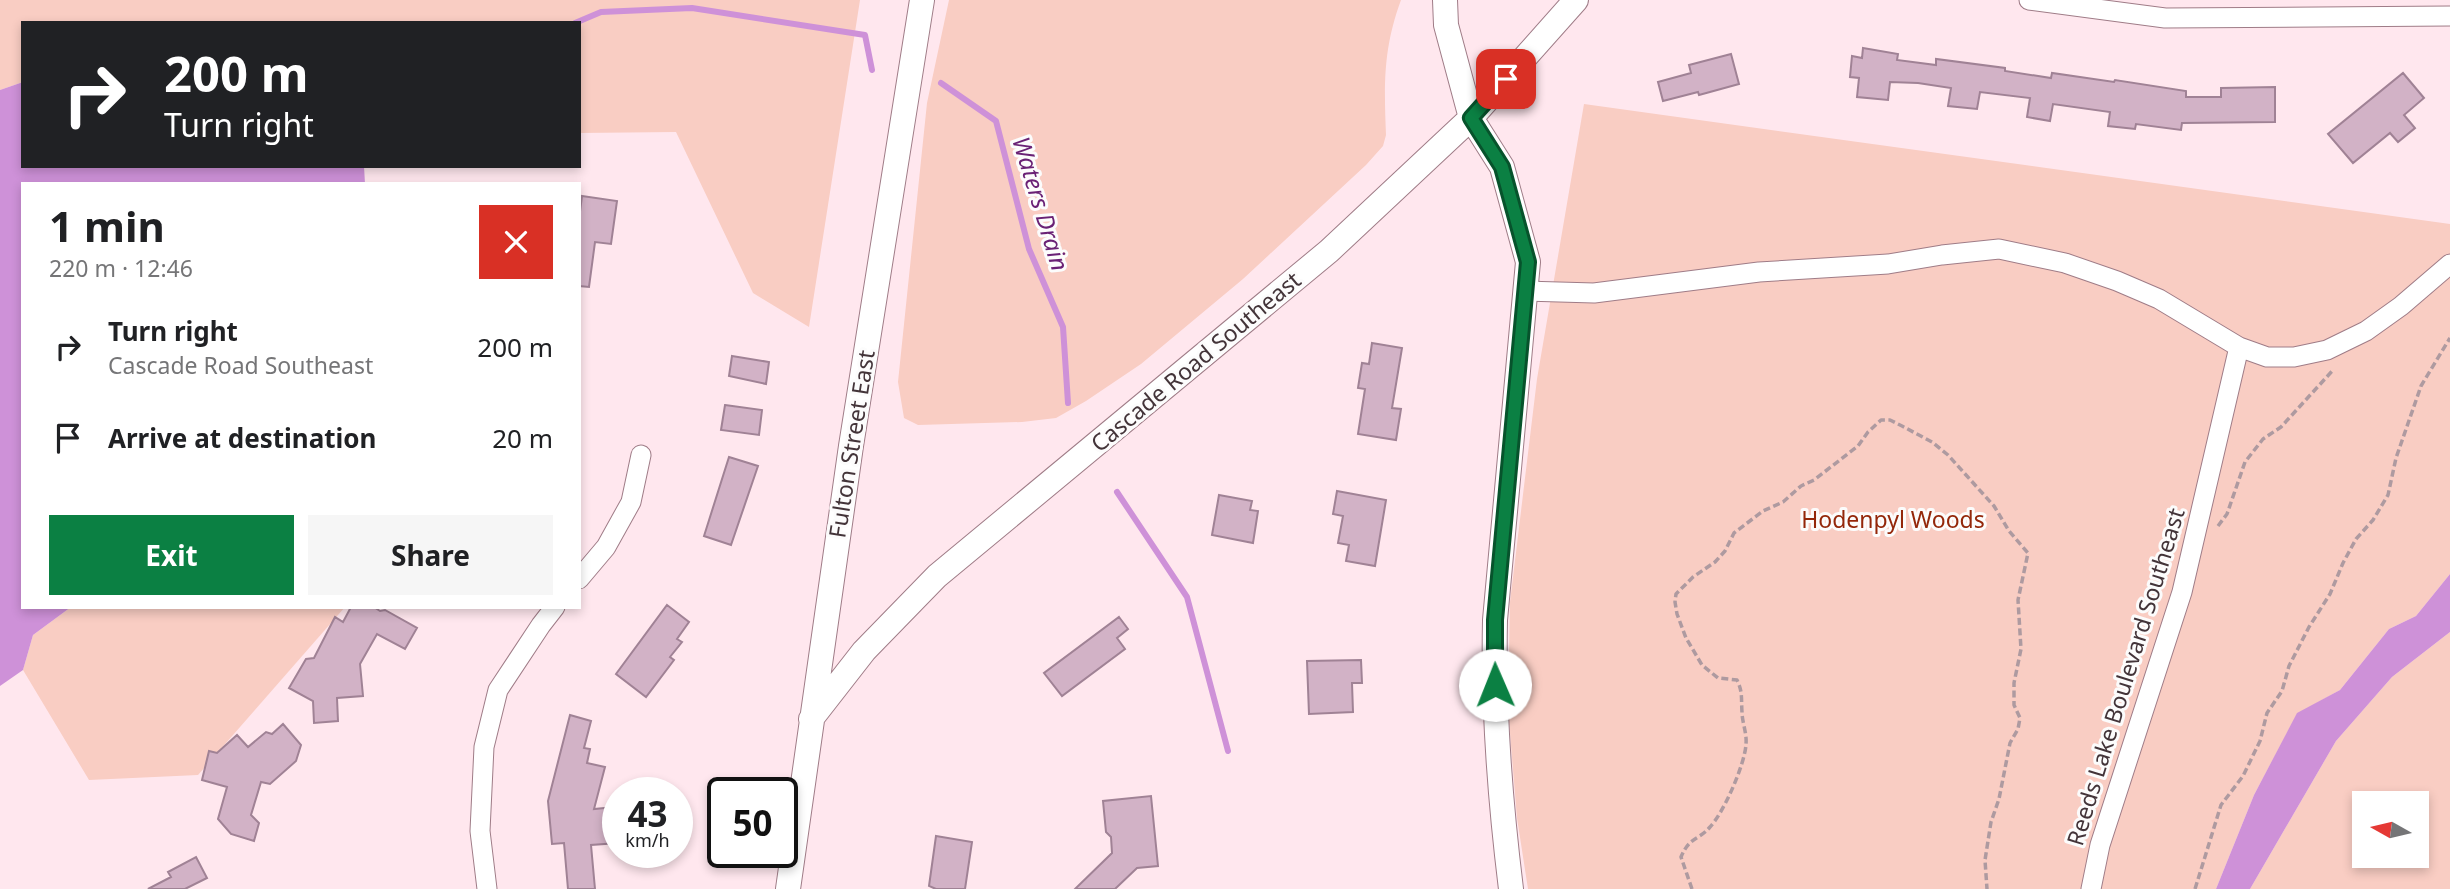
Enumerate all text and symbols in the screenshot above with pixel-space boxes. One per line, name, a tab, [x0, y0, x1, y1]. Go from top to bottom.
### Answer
text: 200 m	[164, 40, 309, 106]
icon: right	[49, 49, 140, 140]
pin	[1476, 49, 1536, 109]
icon: arrive	[1487, 60, 1525, 98]
text: Turn right	[164, 103, 314, 146]
water label: Waters Drain	[1005, 132, 1077, 275]
text: 1 min	[49, 197, 165, 254]
button: close	[479, 205, 553, 279]
text: 220 m · 12:46	[49, 252, 193, 284]
street label: Cascade Road Southeast	[1083, 264, 1307, 459]
text: Turn right	[108, 313, 238, 349]
icon: right	[49, 328, 87, 366]
text: 200 m	[477, 329, 553, 365]
street label: Fulton Street East	[820, 348, 882, 540]
text: Cascade Road Southeast	[108, 349, 373, 381]
icon: arrive	[49, 419, 87, 457]
text: Arrive at destination	[108, 420, 377, 456]
text: 20 m	[492, 420, 553, 456]
park label: Hodenpyl Woods	[1801, 503, 1985, 535]
street label: Reeds Lake Boulevard Southeast	[2058, 504, 2192, 849]
button: Exit	[49, 515, 294, 595]
button: Share	[308, 515, 553, 595]
position arrow	[1458, 648, 1532, 722]
speed limit sign: 50	[707, 777, 798, 868]
text: 43	[627, 790, 668, 837]
north arrow	[2352, 791, 2429, 868]
map controls	[2352, 791, 2429, 868]
text: km/h	[625, 828, 670, 852]

